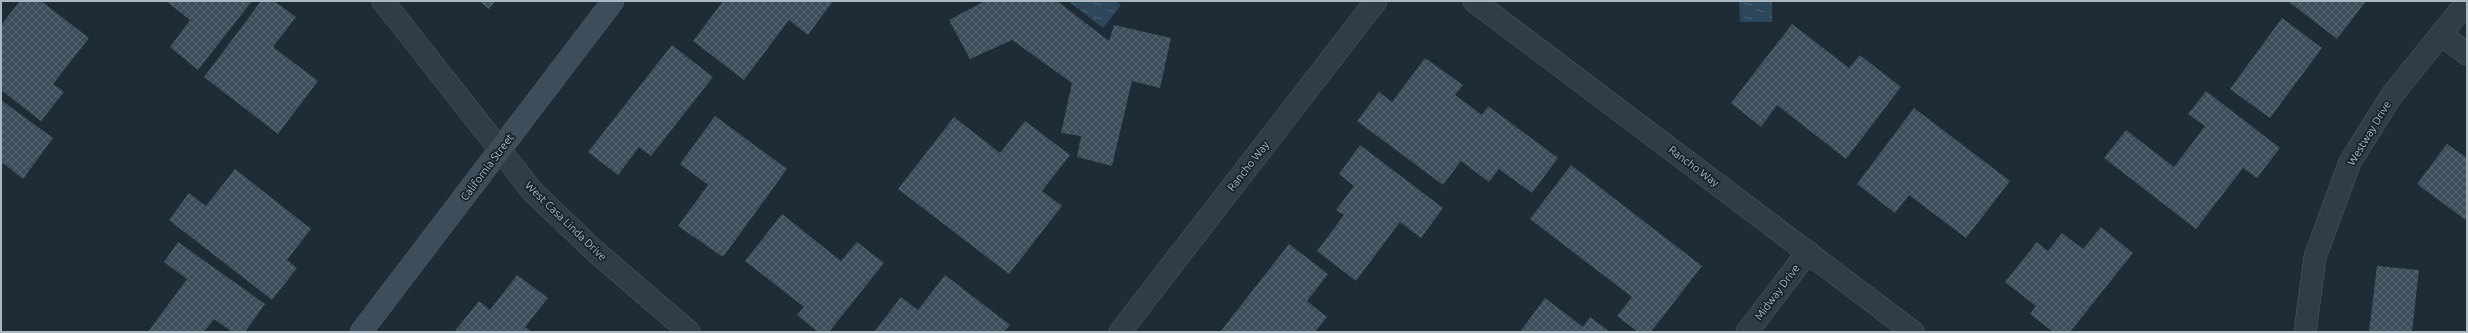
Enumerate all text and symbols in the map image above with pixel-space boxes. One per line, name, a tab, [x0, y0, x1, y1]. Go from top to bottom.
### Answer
street label: Westway Drive	[2345, 99, 2393, 167]
street label: California Street	[458, 131, 516, 203]
street label: Rancho Way	[1225, 138, 1272, 193]
street label: Rancho Way	[1666, 143, 1722, 189]
street label: West Casa Linda Drive	[523, 179, 609, 263]
street label: Midway Drive	[1752, 262, 1802, 322]

